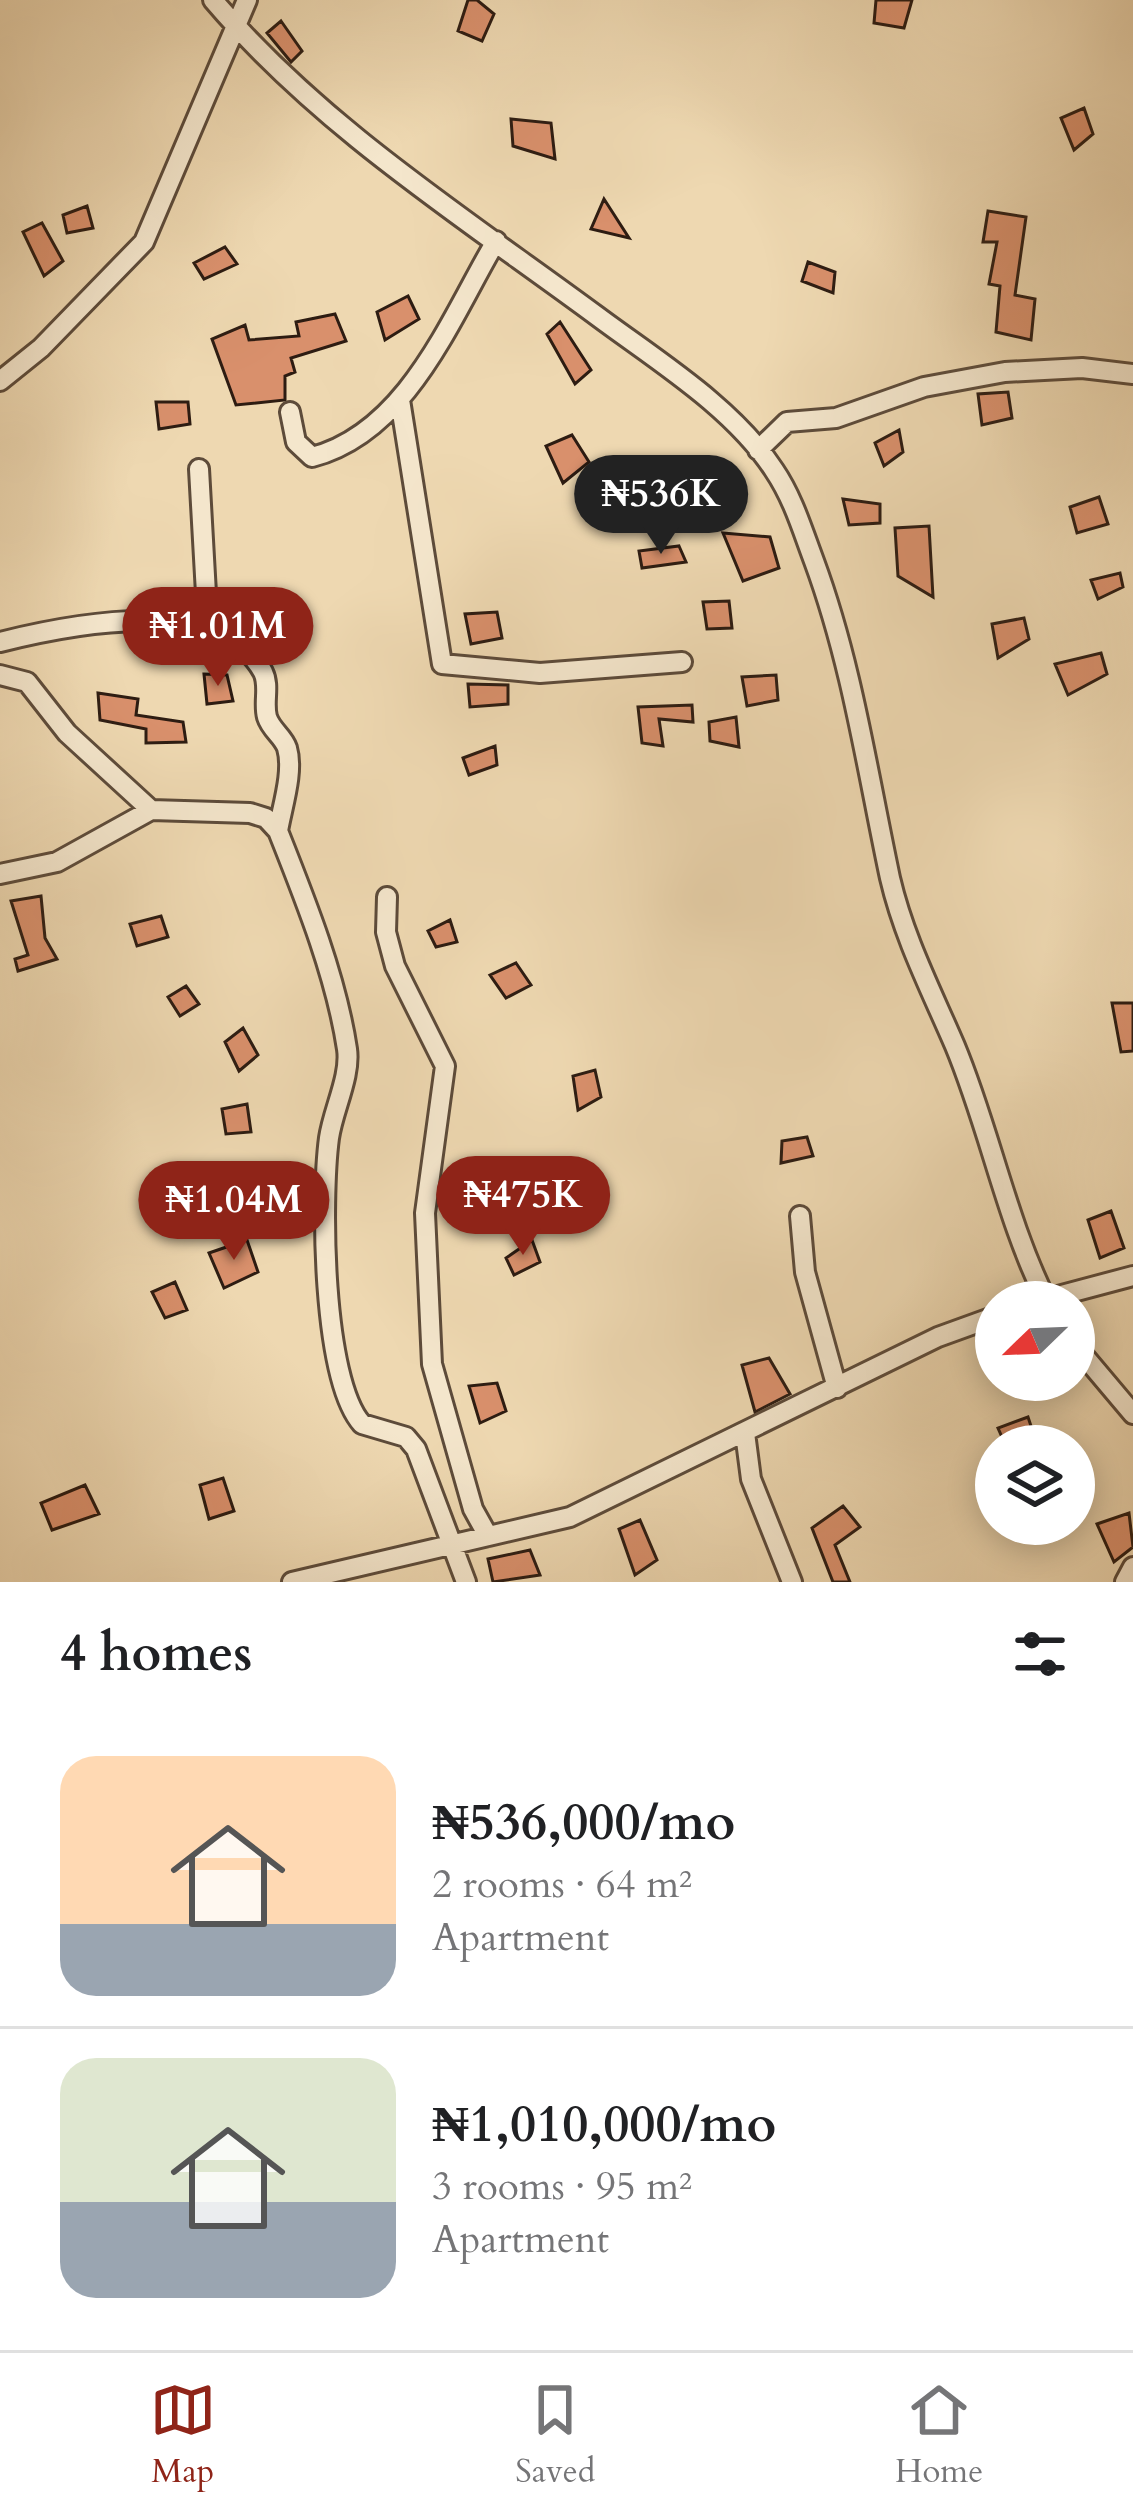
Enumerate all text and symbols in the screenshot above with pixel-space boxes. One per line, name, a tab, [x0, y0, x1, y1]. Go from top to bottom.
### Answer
pin: ₦536K	[577, 455, 745, 557]
text: ₦536K	[601, 467, 721, 520]
pin: ₦1.01M	[120, 587, 316, 689]
text: ₦1.01M	[149, 599, 287, 652]
pin: ₦475K	[439, 1156, 607, 1258]
pin: ₦1.04M	[136, 1161, 332, 1263]
text: ₦475K	[463, 1168, 583, 1221]
text: ₦1.04M	[165, 1173, 303, 1226]
north arrow	[975, 1281, 1095, 1401]
map controls	[975, 1281, 1095, 1545]
button: layers	[975, 1425, 1095, 1545]
text: 4 homes	[60, 1619, 252, 1689]
icon: filters	[1007, 1621, 1073, 1687]
text: ₦536,000/mo	[432, 1788, 735, 1858]
icon: home	[156, 1804, 300, 1948]
text: 2 rooms · 64 m²	[432, 1858, 692, 1911]
text: Apartment	[432, 1911, 609, 1964]
text: ₦1,010,000/mo	[432, 2090, 776, 2160]
icon: home	[156, 2106, 300, 2250]
text: 3 rooms · 95 m²	[432, 2160, 692, 2213]
text: Apartment	[432, 2213, 609, 2266]
tab: Map	[150, 2377, 216, 2494]
tab: Saved	[515, 2377, 595, 2494]
tab: Home	[895, 2377, 983, 2494]

